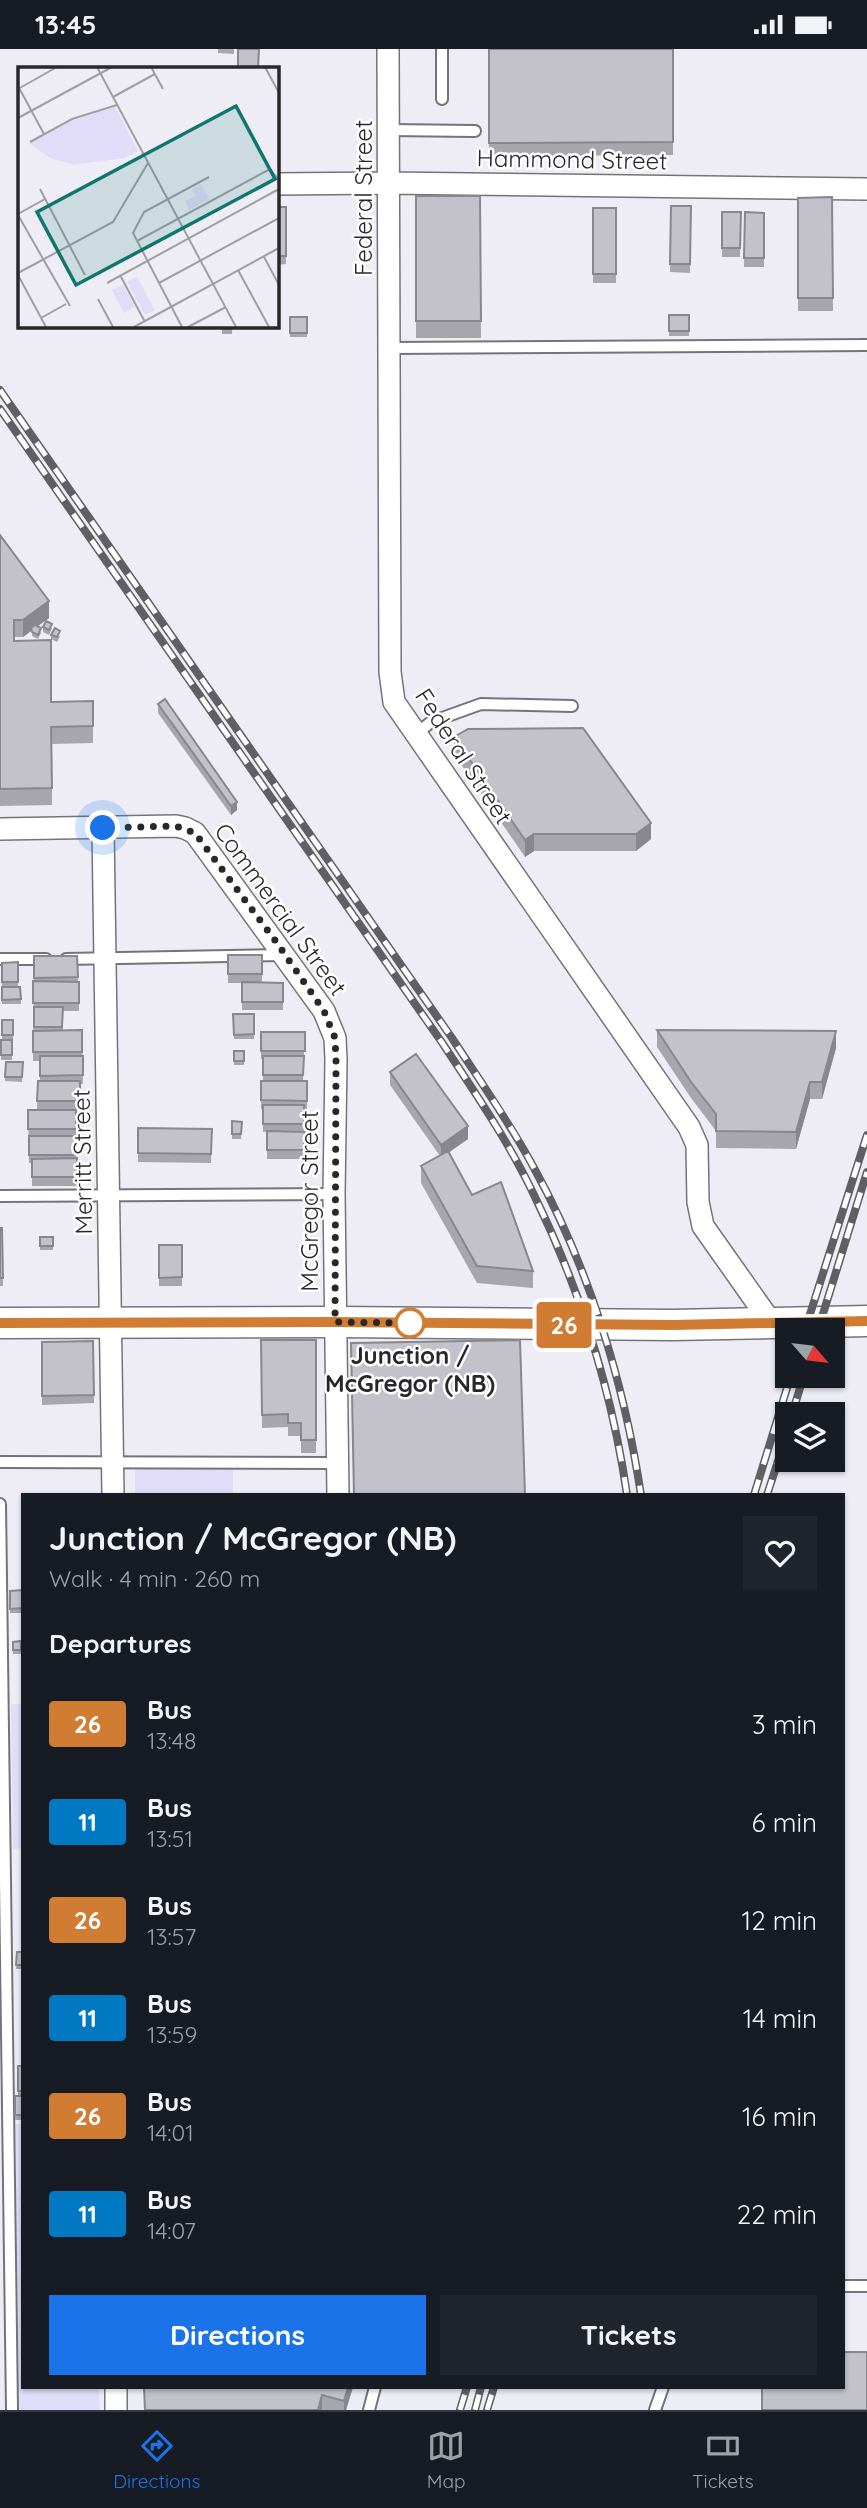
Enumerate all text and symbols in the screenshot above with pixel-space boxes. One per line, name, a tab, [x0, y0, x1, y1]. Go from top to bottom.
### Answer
text: 13:45	[35, 8, 96, 41]
inset map	[18, 67, 278, 327]
street label: Federal Street	[348, 120, 378, 276]
street label: Hammond Street	[476, 142, 668, 176]
street label: Federal Street	[409, 682, 519, 830]
your location	[85, 810, 120, 845]
street label: Commercial Street	[208, 817, 354, 1001]
street label: Merritt Street	[66, 1089, 98, 1235]
street label: McGregor Street	[294, 1110, 324, 1292]
line badge: 26	[532, 1302, 596, 1348]
marker: Junction / McGregor (NB)	[395, 1308, 425, 1338]
text: 26	[551, 1310, 577, 1340]
north arrow	[775, 1318, 845, 1388]
map controls	[775, 1318, 845, 1472]
place label: Junction / McGregor (NB)	[325, 1340, 495, 1398]
button: layers	[775, 1402, 845, 1472]
button: heart	[743, 1516, 817, 1590]
text: Junction / McGregor (NB)	[49, 1517, 456, 1558]
text: Walk · 4 min · 260 m	[49, 1564, 260, 1593]
text: Departures	[49, 1627, 192, 1660]
text: Bus	[147, 1693, 192, 1726]
text: 3 min	[752, 1708, 817, 1741]
text: 26	[74, 1709, 101, 1739]
text: 13:48	[147, 1726, 196, 1755]
text: Bus	[147, 1791, 192, 1824]
text: 6 min	[752, 1806, 817, 1839]
text: 11	[78, 1807, 97, 1837]
text: 13:51	[147, 1824, 193, 1853]
text: Bus	[147, 1889, 192, 1922]
text: 12 min	[742, 1904, 817, 1937]
text: 26	[74, 1905, 101, 1935]
text: 13:57	[147, 1922, 196, 1951]
text: Bus	[147, 1987, 192, 2020]
text: 14 min	[743, 2002, 817, 2035]
text: 11	[78, 2003, 97, 2033]
text: 13:59	[147, 2020, 197, 2049]
text: Bus	[147, 2085, 192, 2118]
text: 16 min	[742, 2100, 817, 2133]
text: 26	[74, 2101, 101, 2131]
text: 14:01	[147, 2118, 194, 2147]
text: Bus	[147, 2183, 192, 2216]
text: 22 min	[737, 2198, 817, 2231]
text: 11	[78, 2199, 97, 2229]
text: 14:07	[147, 2216, 196, 2245]
button: Directions	[49, 2295, 426, 2375]
button: Tickets	[440, 2295, 817, 2375]
tab: Directions	[113, 2427, 200, 2493]
tab: Map	[427, 2427, 466, 2493]
tab: Tickets	[692, 2427, 754, 2493]

